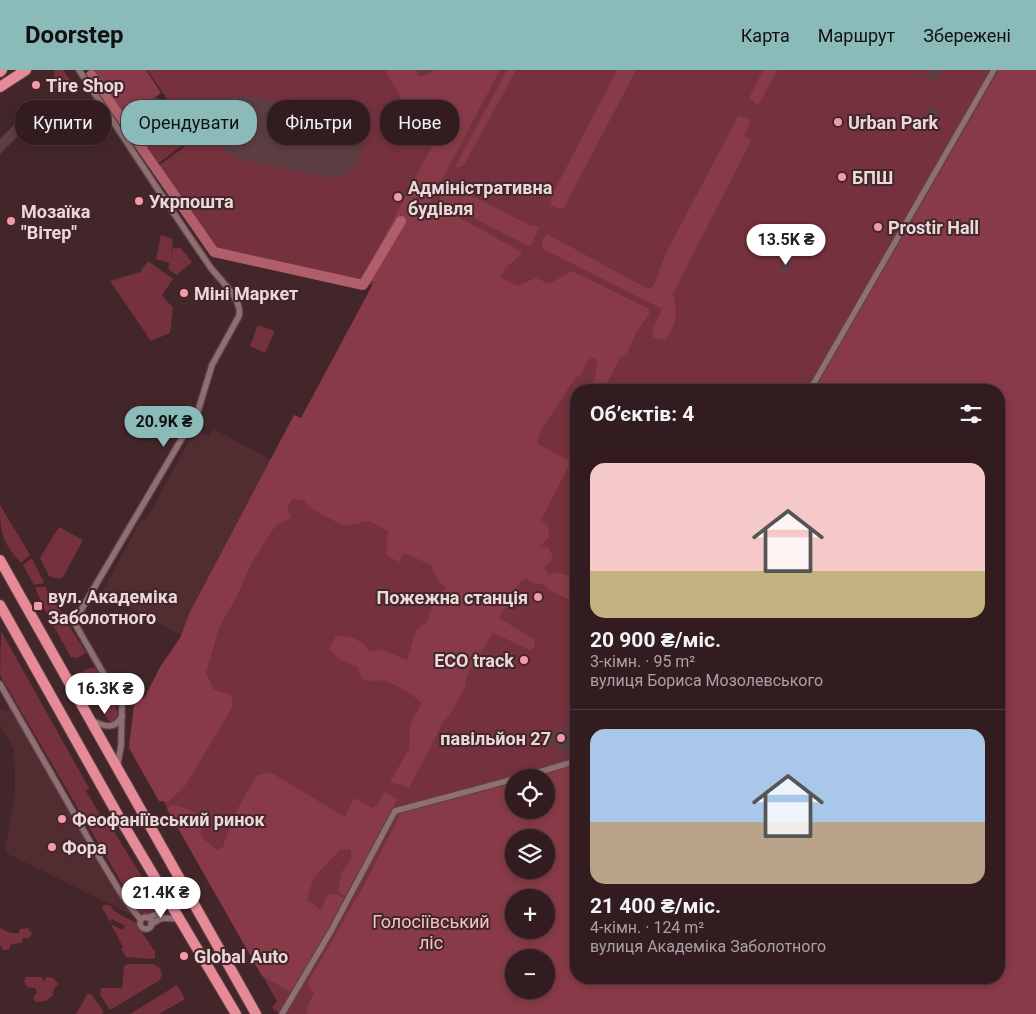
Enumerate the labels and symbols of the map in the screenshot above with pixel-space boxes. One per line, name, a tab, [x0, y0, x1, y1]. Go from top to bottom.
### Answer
place label: Tire Shop	[46, 75, 124, 96]
marker: Tire Shop	[30, 79, 42, 91]
place label: Urban Park	[848, 112, 939, 133]
marker: Urban Park	[832, 116, 844, 128]
place label: БПШ	[852, 167, 893, 188]
marker: БПШ	[836, 171, 848, 183]
place label: Адміністративна будівля	[408, 177, 553, 219]
place label: Укрпошта	[149, 191, 234, 212]
marker: Адміністративна будівля	[392, 191, 404, 203]
marker: Укрпошта	[133, 195, 145, 207]
place label: Мозаїка "Вітер"	[21, 201, 91, 243]
marker: Мозаїка "Вітер"	[5, 215, 17, 227]
place label: Prostir Hall	[888, 217, 979, 238]
marker: Prostir Hall	[872, 221, 884, 233]
pin: 13.5K ₴	[740, 224, 832, 266]
place label: Міні Маркет	[194, 283, 298, 304]
marker: Міні Маркет	[178, 287, 190, 299]
pin: 20.9K ₴	[118, 406, 210, 448]
place label: вул. Академіка Заболотного	[48, 586, 178, 628]
place label: Пожежна станція	[377, 587, 528, 608]
marker: Пожежна станція	[532, 591, 544, 603]
marker: вул. Академіка Заболотного	[32, 600, 44, 612]
place label: ECO track	[434, 650, 514, 671]
marker: ECO track	[518, 654, 530, 666]
pin: 16.3K ₴	[59, 672, 151, 715]
place label: павільйон 27	[440, 728, 551, 749]
marker: павільйон 27	[555, 732, 567, 744]
place label: Феофаніївський ринок	[72, 809, 265, 830]
marker: Феофаніївський ринок	[56, 813, 68, 825]
place label: Фора	[62, 837, 107, 858]
marker: Фора	[46, 841, 58, 853]
pin: 21.4K ₴	[115, 876, 207, 919]
park label: Голосіївський ліс	[372, 911, 490, 953]
place label: Global Auto	[194, 946, 288, 967]
marker: Global Auto	[178, 950, 190, 962]

